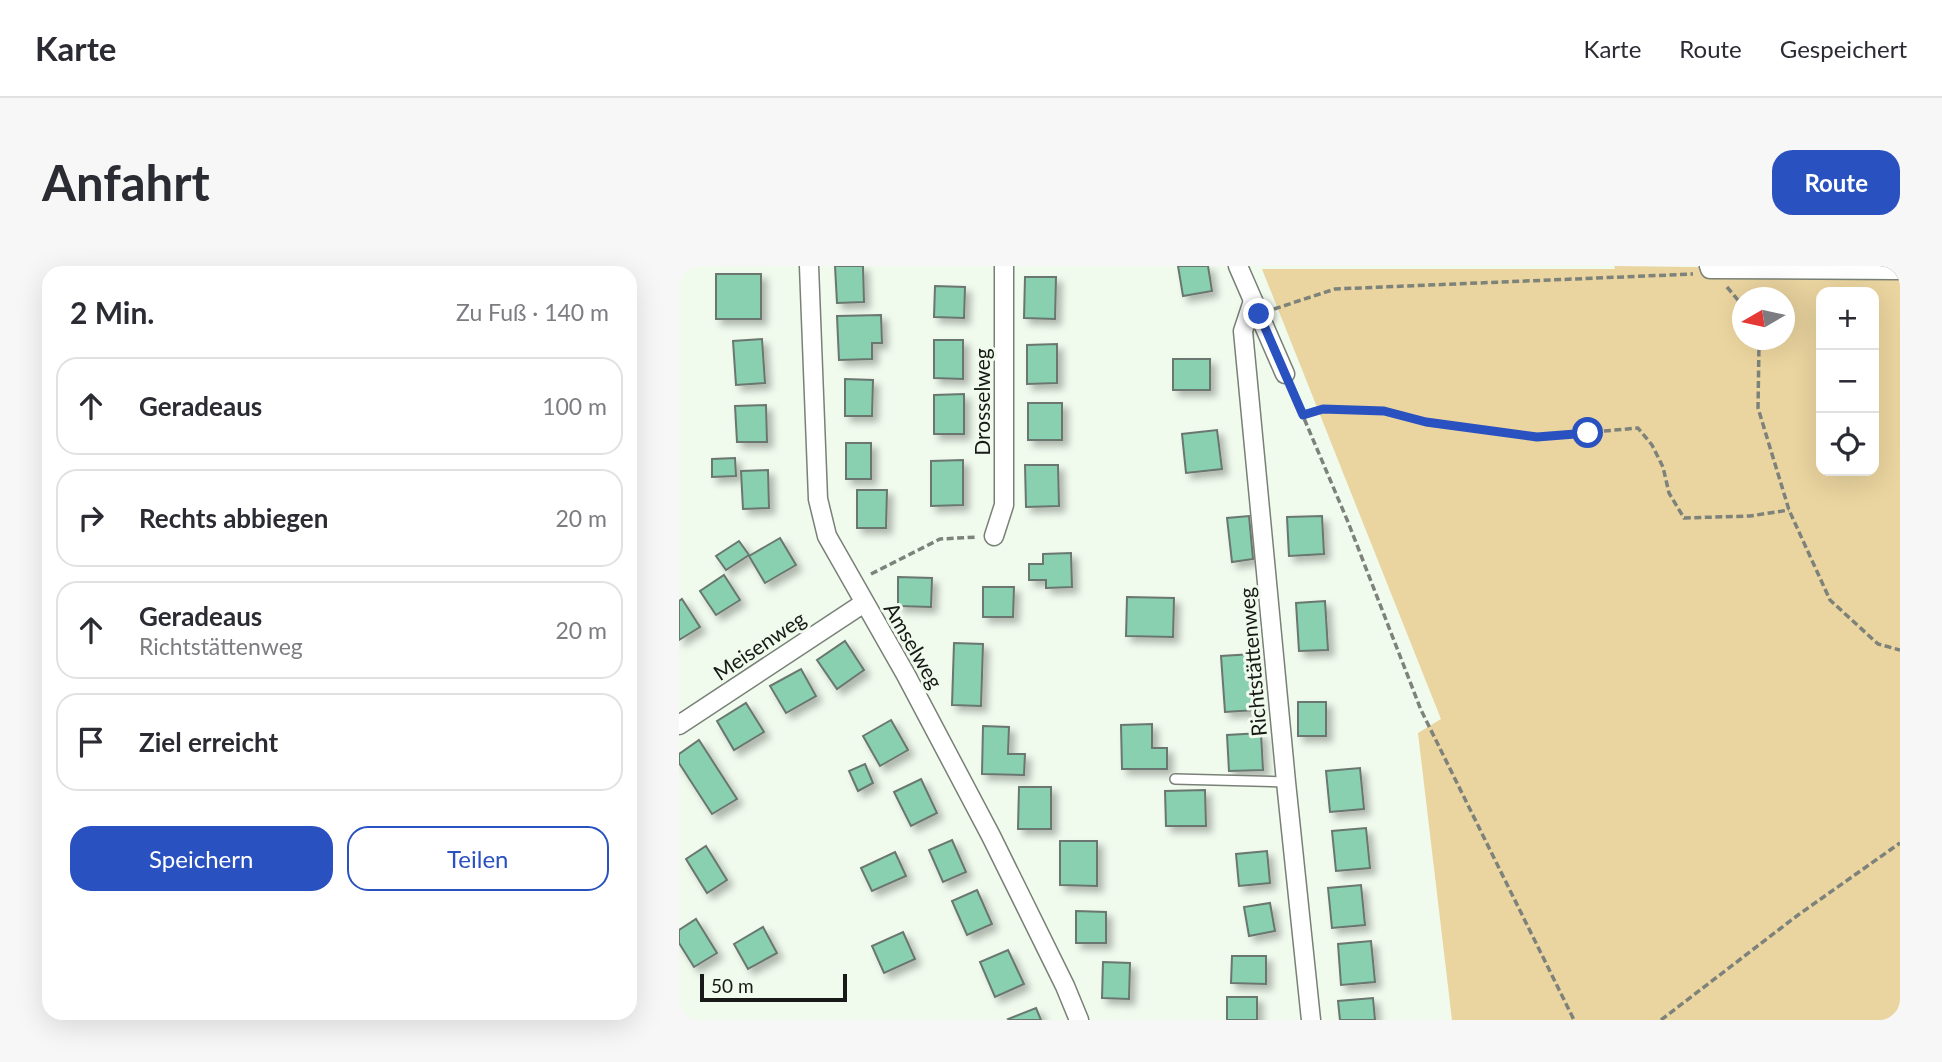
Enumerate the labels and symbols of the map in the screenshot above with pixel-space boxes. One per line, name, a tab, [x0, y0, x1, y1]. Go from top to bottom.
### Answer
north arrow	[1732, 287, 1795, 350]
route end	[1243, 298, 1274, 329]
street label: Drosselweg	[969, 348, 994, 456]
route start	[1572, 417, 1603, 448]
street label: Richtstättenweg	[1233, 586, 1271, 738]
street label: Amselweg	[879, 598, 949, 692]
street label: Meisenweg	[708, 605, 810, 685]
scale bar	[700, 971, 847, 1003]

